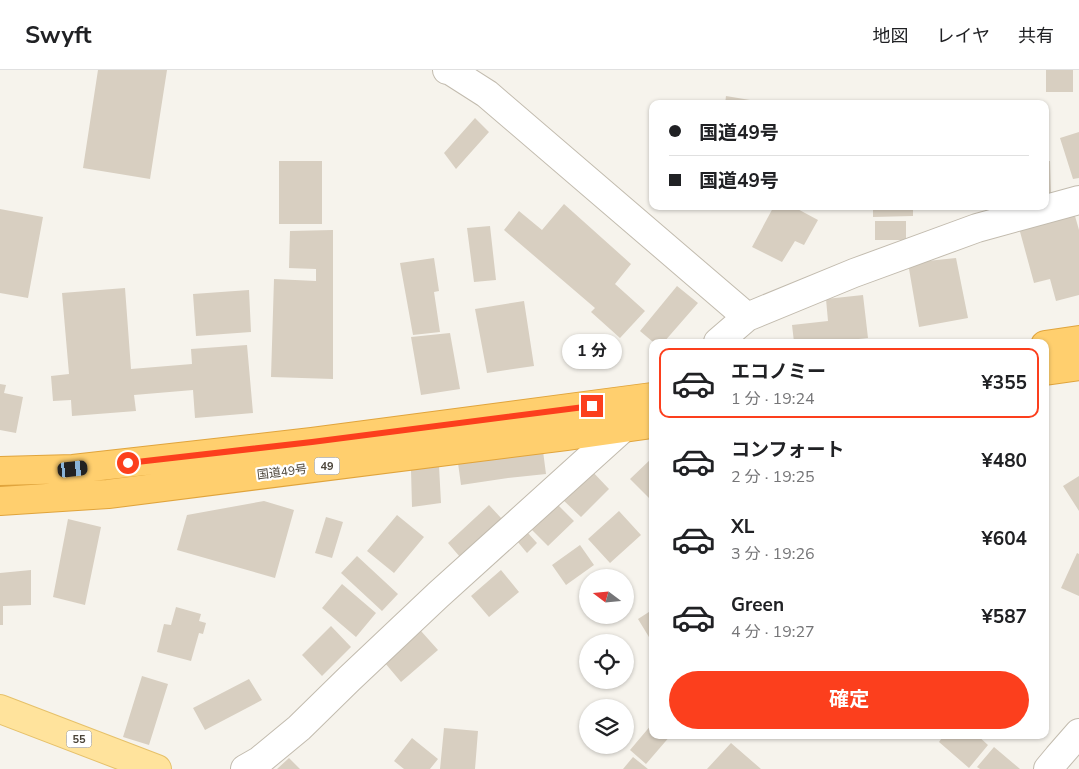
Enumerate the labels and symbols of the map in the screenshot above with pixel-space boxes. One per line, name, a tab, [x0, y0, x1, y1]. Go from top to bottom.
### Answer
callout: 1 分	[562, 334, 622, 368]
route end	[581, 395, 603, 417]
route start	[117, 452, 139, 474]
road number: 49	[314, 458, 340, 474]
car	[57, 460, 88, 478]
street label: 国道49号	[256, 461, 308, 483]
north arrow	[579, 569, 634, 624]
road number: 55	[66, 731, 92, 748]

